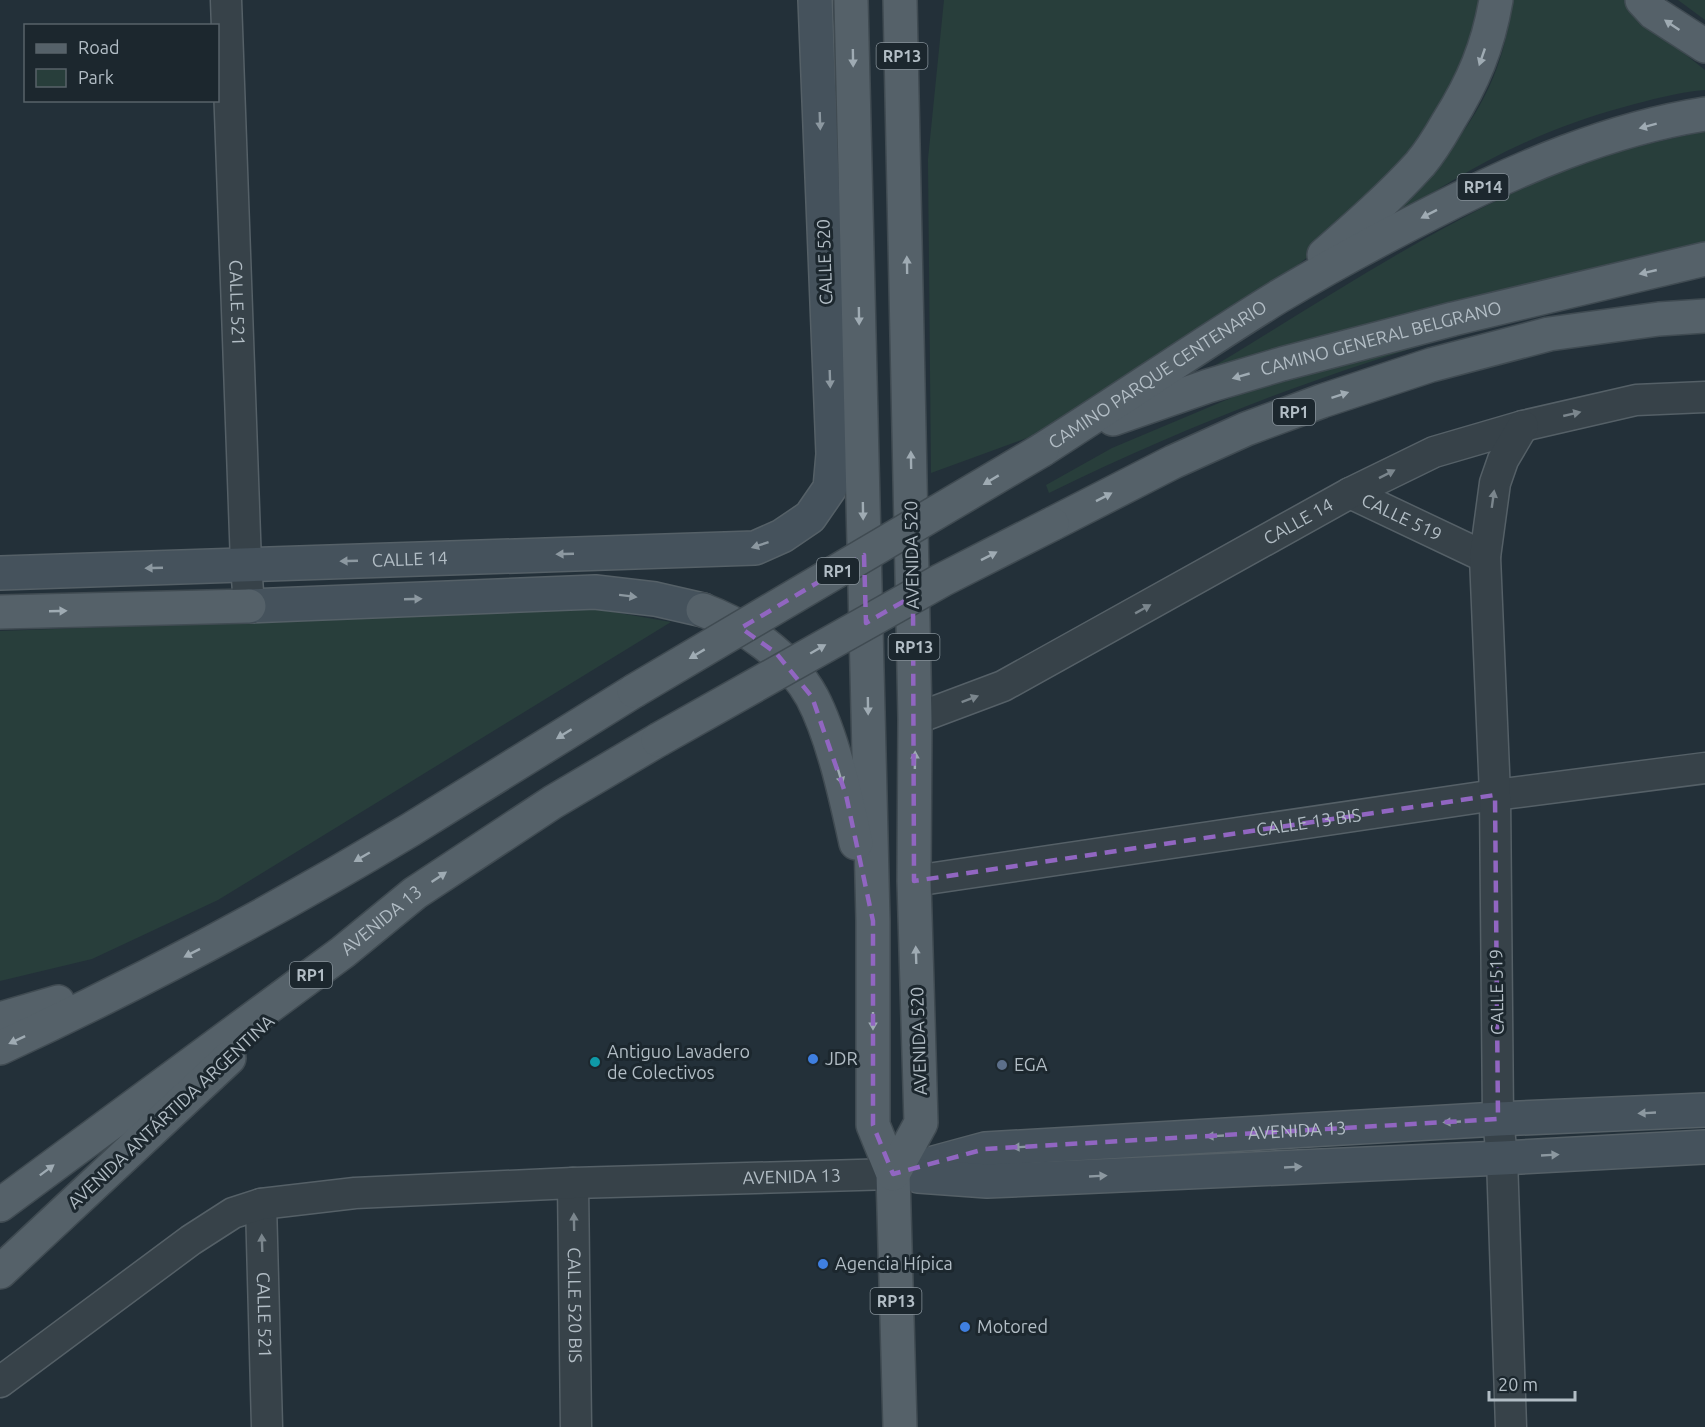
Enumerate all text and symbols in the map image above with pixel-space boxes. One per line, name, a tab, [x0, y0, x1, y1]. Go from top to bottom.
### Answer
one-way arrow	[1664, 19, 1681, 30]
legend	[24, 24, 219, 102]
text: Road	[78, 37, 120, 57]
road number: RP13	[876, 43, 928, 69]
one-way arrow	[1477, 48, 1487, 66]
one-way arrow	[848, 49, 857, 68]
text: Park	[78, 67, 114, 87]
one-way arrow	[815, 112, 825, 131]
one-way arrow	[1639, 122, 1657, 131]
road number: RP14	[1458, 174, 1508, 200]
one-way arrow	[1420, 209, 1437, 219]
street label: CALLE 520	[813, 219, 835, 305]
one-way arrow	[902, 256, 912, 275]
street label: CALLE 521	[226, 259, 249, 346]
one-way arrow	[1638, 268, 1657, 277]
street label: CAMINO PARQUE CENTENARIO	[1044, 296, 1270, 452]
street label: CAMINO GENERAL BELGRANO	[1258, 297, 1503, 379]
one-way arrow	[854, 307, 863, 326]
one-way arrow	[825, 370, 834, 389]
one-way arrow	[1232, 372, 1250, 381]
one-way arrow	[1331, 390, 1349, 399]
road number: RP1	[1273, 399, 1315, 425]
one-way arrow	[1563, 409, 1581, 419]
one-way arrow	[906, 451, 915, 470]
one-way arrow	[1379, 469, 1396, 479]
one-way arrow	[982, 475, 999, 485]
street label: CALLE 519	[1359, 489, 1445, 544]
one-way arrow	[1488, 490, 1497, 509]
one-way arrow	[1095, 493, 1113, 503]
street label: CALLE 14	[1260, 494, 1336, 548]
street label: AVENIDA 520	[900, 501, 922, 609]
one-way arrow	[858, 502, 868, 521]
one-way arrow	[750, 541, 768, 550]
street label: CALLE 14	[371, 547, 448, 570]
one-way arrow	[556, 549, 575, 559]
one-way arrow	[981, 551, 998, 561]
one-way arrow	[340, 556, 359, 565]
road number: RP1	[817, 558, 859, 584]
one-way arrow	[145, 563, 164, 572]
one-way arrow	[619, 591, 638, 600]
one-way arrow	[403, 594, 422, 604]
one-way arrow	[1135, 604, 1152, 614]
one-way arrow	[49, 606, 68, 615]
road number: RP13	[888, 634, 940, 660]
one-way arrow	[810, 644, 827, 654]
one-way arrow	[688, 649, 705, 659]
one-way arrow	[961, 693, 979, 703]
one-way arrow	[863, 697, 872, 716]
one-way arrow	[556, 729, 572, 740]
one-way arrow	[910, 751, 920, 770]
one-way arrow	[836, 767, 845, 785]
street label: CALLE 13 BIS	[1255, 804, 1362, 839]
one-way arrow	[353, 852, 370, 862]
one-way arrow	[430, 871, 446, 883]
street label: AVENIDA 13	[336, 881, 425, 959]
one-way arrow	[911, 946, 921, 965]
one-way arrow	[183, 948, 200, 958]
street label: CALLE 519	[1485, 949, 1507, 1035]
road number: RP1	[290, 962, 332, 988]
street label: AVENIDA 520	[906, 986, 930, 1096]
street label: AVENIDA ANTÁRTIDA ARGENTINA	[62, 1009, 278, 1212]
one-way arrow	[868, 1012, 878, 1031]
one-way arrow	[9, 1035, 26, 1044]
place label: Antiguo Lavadero de Colectivos	[607, 1041, 750, 1082]
place label: JDR	[825, 1048, 858, 1068]
marker: JDR	[806, 1052, 820, 1066]
place label: EGA	[1014, 1054, 1048, 1074]
marker: Antiguo Lavadero de Colectivos	[588, 1055, 602, 1069]
marker: EGA	[995, 1058, 1009, 1072]
one-way arrow	[1637, 1108, 1656, 1117]
street label: AVENIDA 13	[1247, 1117, 1347, 1143]
one-way arrow	[1442, 1117, 1461, 1127]
one-way arrow	[1206, 1131, 1225, 1140]
one-way arrow	[1011, 1142, 1030, 1151]
one-way arrow	[1541, 1151, 1560, 1160]
one-way arrow	[1283, 1163, 1302, 1172]
street label: AVENIDA 13	[742, 1164, 841, 1187]
one-way arrow	[40, 1165, 55, 1177]
one-way arrow	[1088, 1171, 1107, 1181]
one-way arrow	[569, 1212, 579, 1231]
one-way arrow	[257, 1233, 267, 1252]
street label: CALLE 520 BIS	[565, 1247, 586, 1363]
place label: Agencia Hípica	[835, 1253, 953, 1273]
marker: Agencia Hípica	[816, 1257, 830, 1271]
street label: CALLE 521	[254, 1272, 276, 1358]
road number: RP13	[870, 1288, 922, 1314]
place label: Motored	[977, 1316, 1048, 1336]
marker: Motored	[958, 1320, 972, 1334]
scale bar	[1489, 1364, 1574, 1402]
text: 20 m	[1498, 1374, 1538, 1394]

